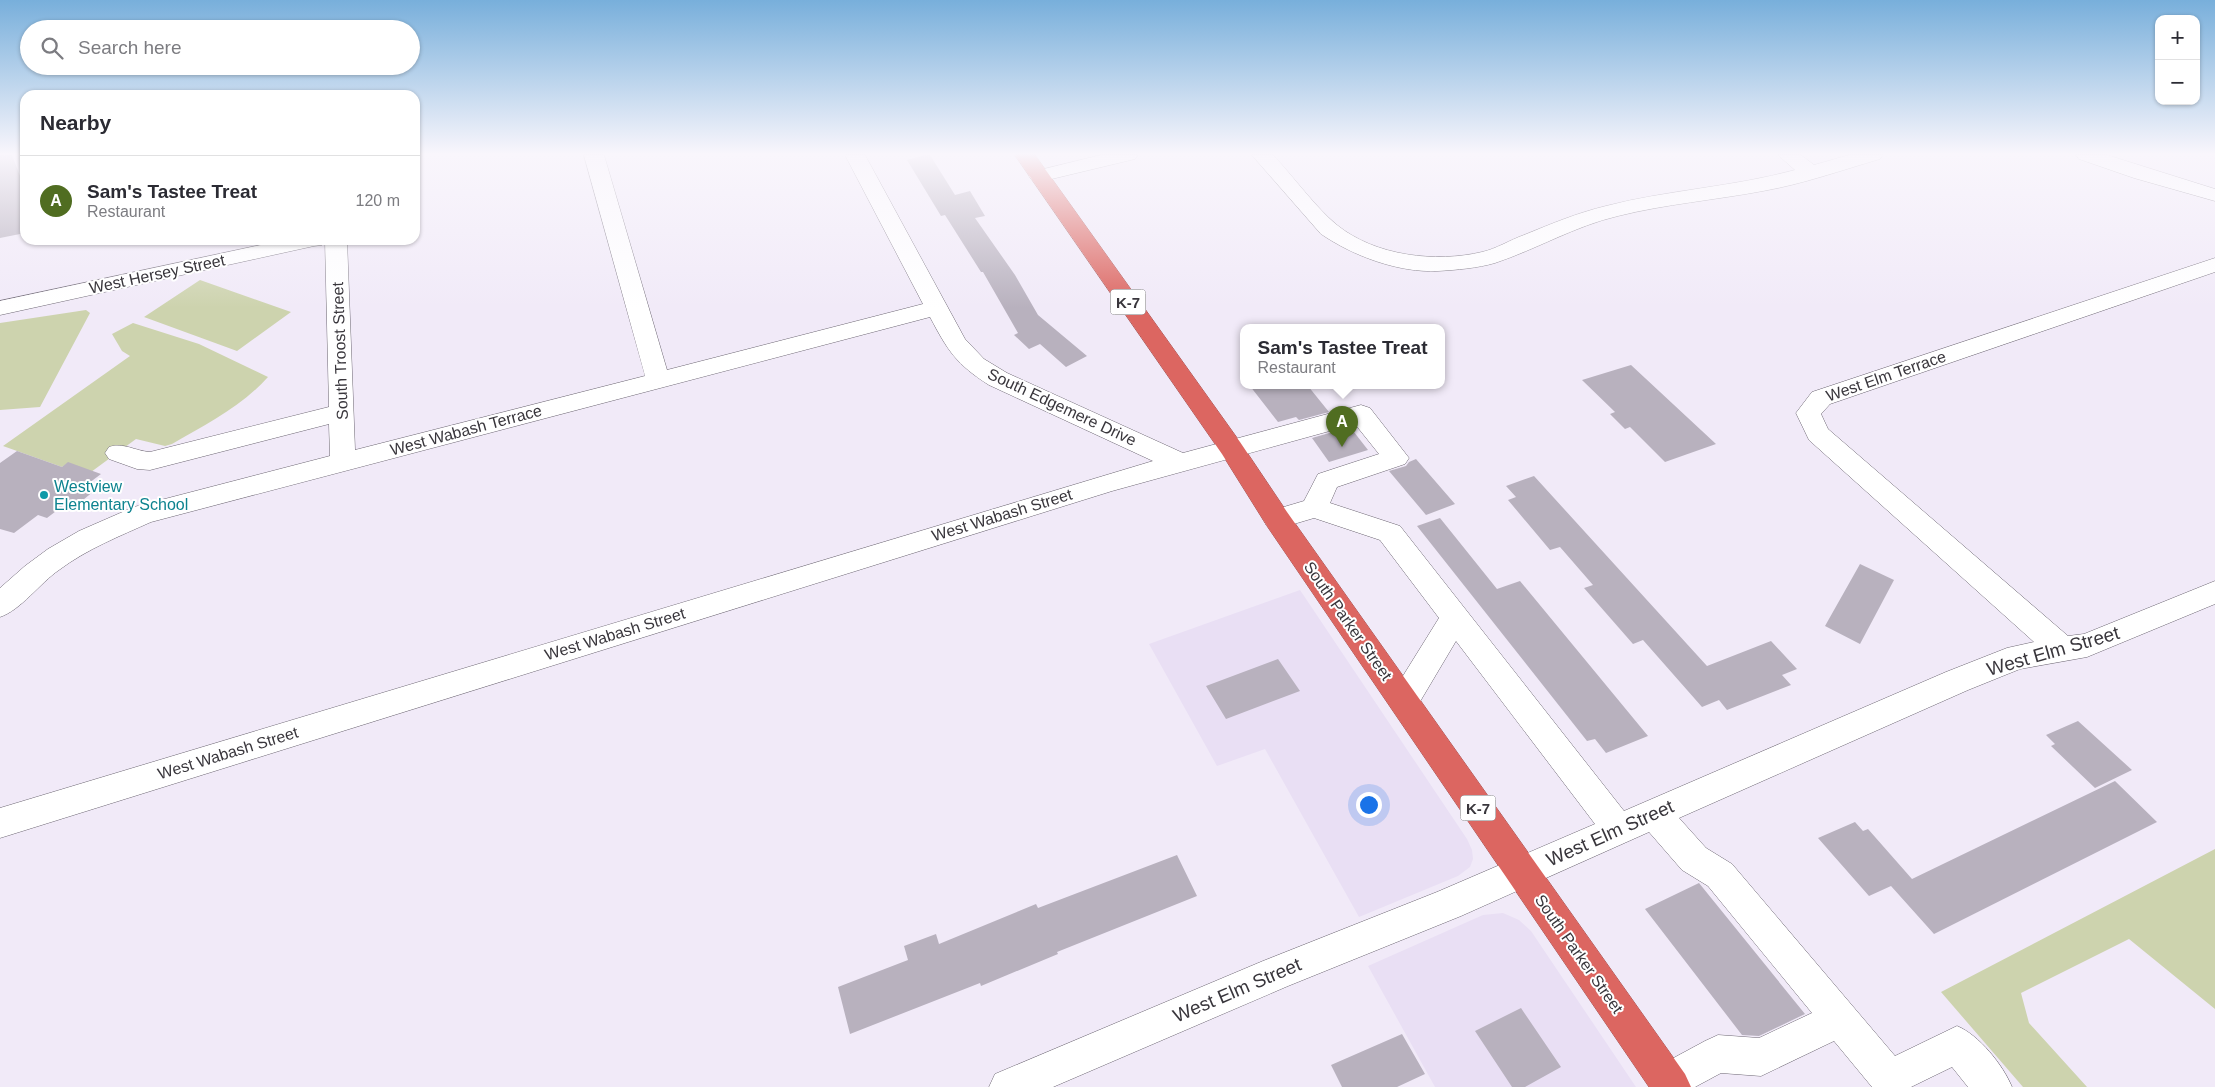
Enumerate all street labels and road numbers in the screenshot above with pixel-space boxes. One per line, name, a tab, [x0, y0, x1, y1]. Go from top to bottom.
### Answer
street label: West Hersey Street	[88, 251, 227, 297]
street label: South Troost Street	[329, 281, 351, 420]
road number: K-7	[1110, 290, 1146, 314]
street label: West Elm Terrace	[1824, 347, 1948, 404]
street label: South Edgemere Drive	[985, 365, 1139, 449]
street label: West Wabash Terrace	[388, 402, 544, 458]
street label: West Wabash Street	[930, 485, 1075, 544]
street label: South Parker Street	[1301, 559, 1396, 684]
street label: West Wabash Street	[543, 604, 688, 663]
street label: West Elm Street	[1984, 622, 2122, 680]
street label: West Wabash Street	[156, 723, 301, 782]
street label: West Elm Street	[1543, 795, 1677, 870]
road number: K-7	[1460, 796, 1496, 820]
street label: South Parker Street	[1532, 892, 1627, 1017]
street label: West Elm Street	[1170, 953, 1305, 1026]

